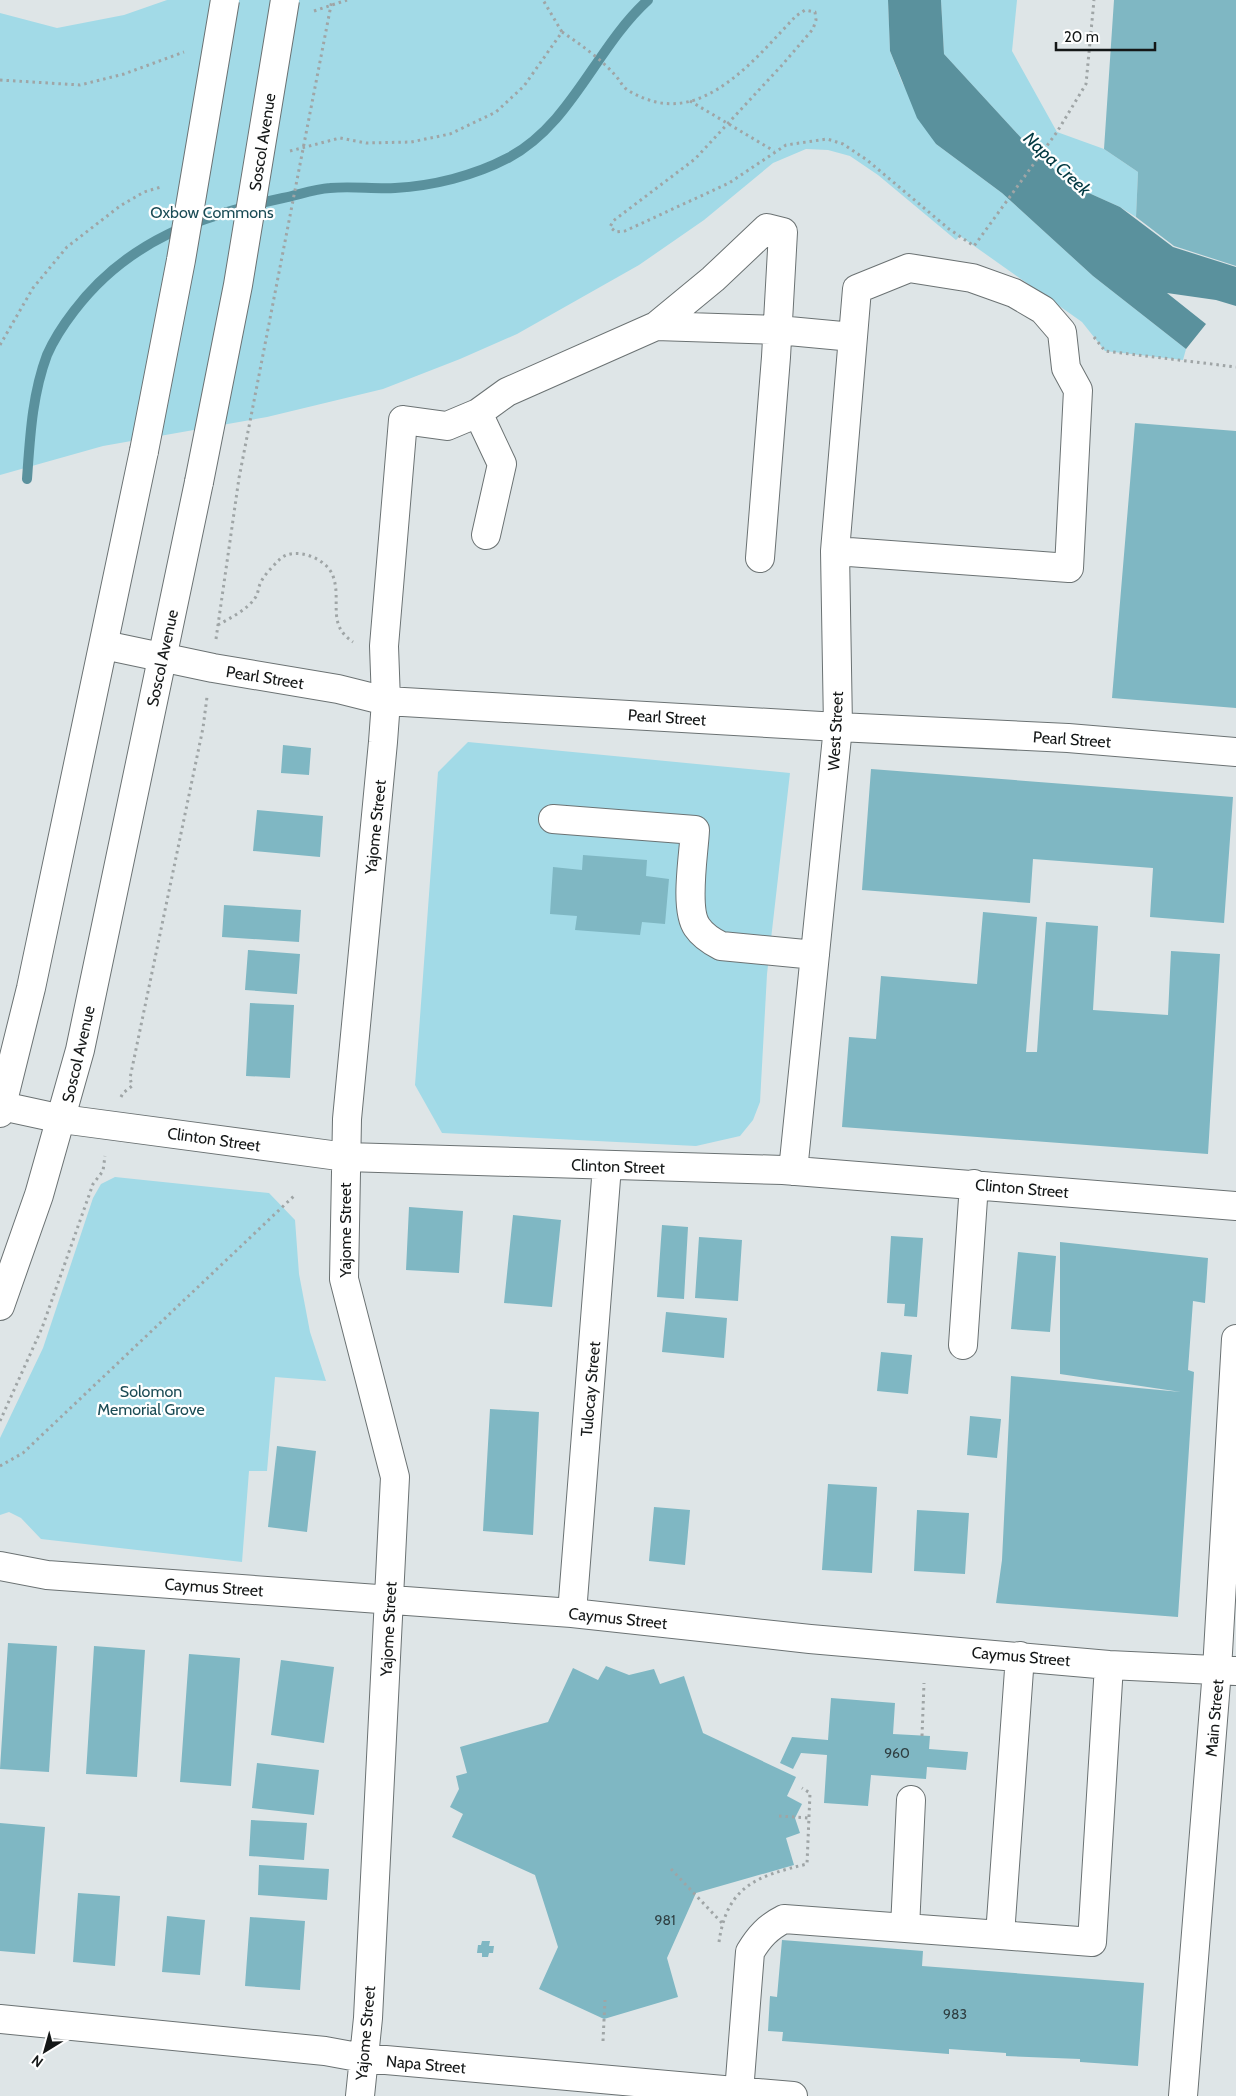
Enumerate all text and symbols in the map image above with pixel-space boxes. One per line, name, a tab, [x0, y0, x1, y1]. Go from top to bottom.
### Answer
scale bar	[1056, 20, 1155, 52]
text: 20 m	[1064, 28, 1099, 46]
street label: Soscol Avenue	[245, 92, 280, 192]
water label: Napa Creek	[1019, 127, 1096, 202]
park label: Oxbow Commons	[150, 203, 274, 222]
street label: Soscol Avenue	[143, 608, 182, 708]
street label: Pearl Street	[225, 662, 306, 693]
street label: West Street	[824, 690, 847, 771]
street label: Pearl Street	[627, 705, 707, 730]
street label: Pearl Street	[1032, 727, 1112, 752]
street label: Yajome Street	[361, 778, 390, 876]
street label: Soscol Avenue	[58, 1004, 99, 1104]
street label: Clinton Street	[166, 1124, 262, 1156]
street label: Clinton Street	[571, 1155, 666, 1178]
street label: Clinton Street	[974, 1175, 1070, 1202]
street label: Yajome Street	[336, 1182, 355, 1278]
street label: Tulocay Street	[577, 1340, 604, 1437]
park label: Solomon Memorial Grove	[97, 1382, 205, 1419]
street label: Caymus Street	[164, 1575, 265, 1600]
street label: Yajome Street	[376, 1581, 400, 1678]
street label: Caymus Street	[568, 1604, 669, 1633]
street label: Caymus Street	[971, 1643, 1072, 1670]
street label: Main Street	[1202, 1678, 1227, 1758]
house number: 960	[884, 1744, 910, 1762]
house number: 981	[655, 1911, 676, 1929]
street label: Yajome Street	[352, 1984, 379, 2082]
house number: 983	[943, 2005, 967, 2023]
north arrow	[20, 2026, 70, 2076]
text: N	[28, 2051, 47, 2072]
street label: Napa Street	[385, 2052, 467, 2078]

